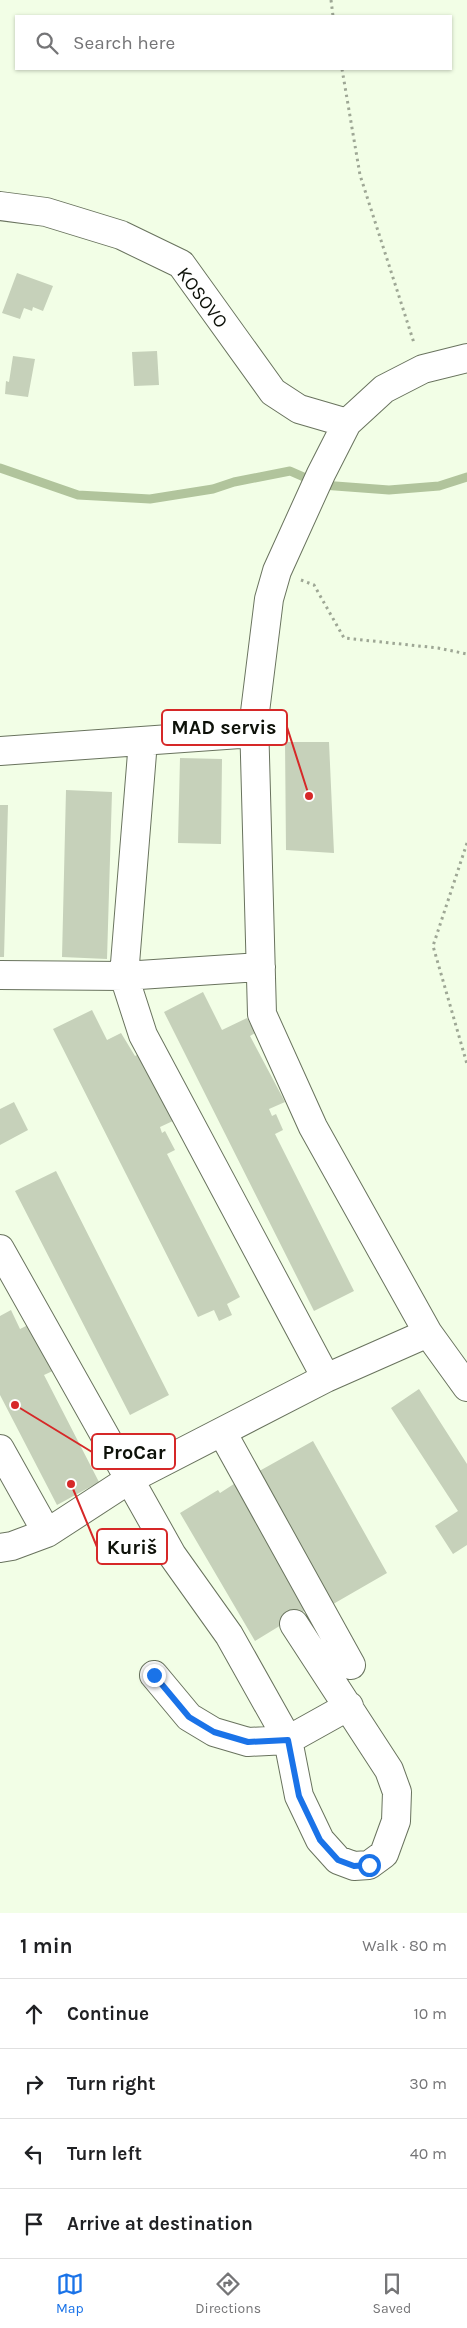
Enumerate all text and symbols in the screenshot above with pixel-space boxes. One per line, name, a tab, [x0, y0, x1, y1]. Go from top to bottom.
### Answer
search box	[15, 15, 452, 70]
icon: search	[33, 29, 61, 57]
text: Search here	[73, 32, 175, 54]
street label: KOSOVO	[172, 263, 232, 332]
callout: MAD servis	[162, 710, 287, 745]
text: MAD servis	[171, 716, 277, 739]
callout: ProCar	[92, 1434, 175, 1469]
text: ProCar	[103, 1441, 166, 1464]
callout: Kuriš	[97, 1529, 167, 1564]
text: Kuriš	[107, 1536, 157, 1559]
route end	[143, 1664, 166, 1687]
route start	[358, 1854, 381, 1877]
text: 1 min	[20, 1934, 73, 1958]
text: Walk · 80 m	[362, 1936, 447, 1955]
icon: ahead	[20, 2000, 48, 2028]
text: Continue	[67, 2003, 149, 2025]
text: 10 m	[413, 2004, 447, 2023]
icon: right	[20, 2070, 48, 2098]
text: Turn right	[67, 2073, 156, 2095]
text: 30 m	[409, 2074, 447, 2093]
icon: left	[20, 2140, 48, 2168]
text: Turn left	[67, 2143, 142, 2165]
text: 40 m	[410, 2144, 447, 2163]
icon: arrive	[20, 2210, 48, 2238]
text: Arrive at destination	[67, 2213, 253, 2235]
tab: Map	[56, 2270, 84, 2317]
tab: Directions	[195, 2270, 261, 2317]
tab: Saved	[373, 2270, 411, 2317]

